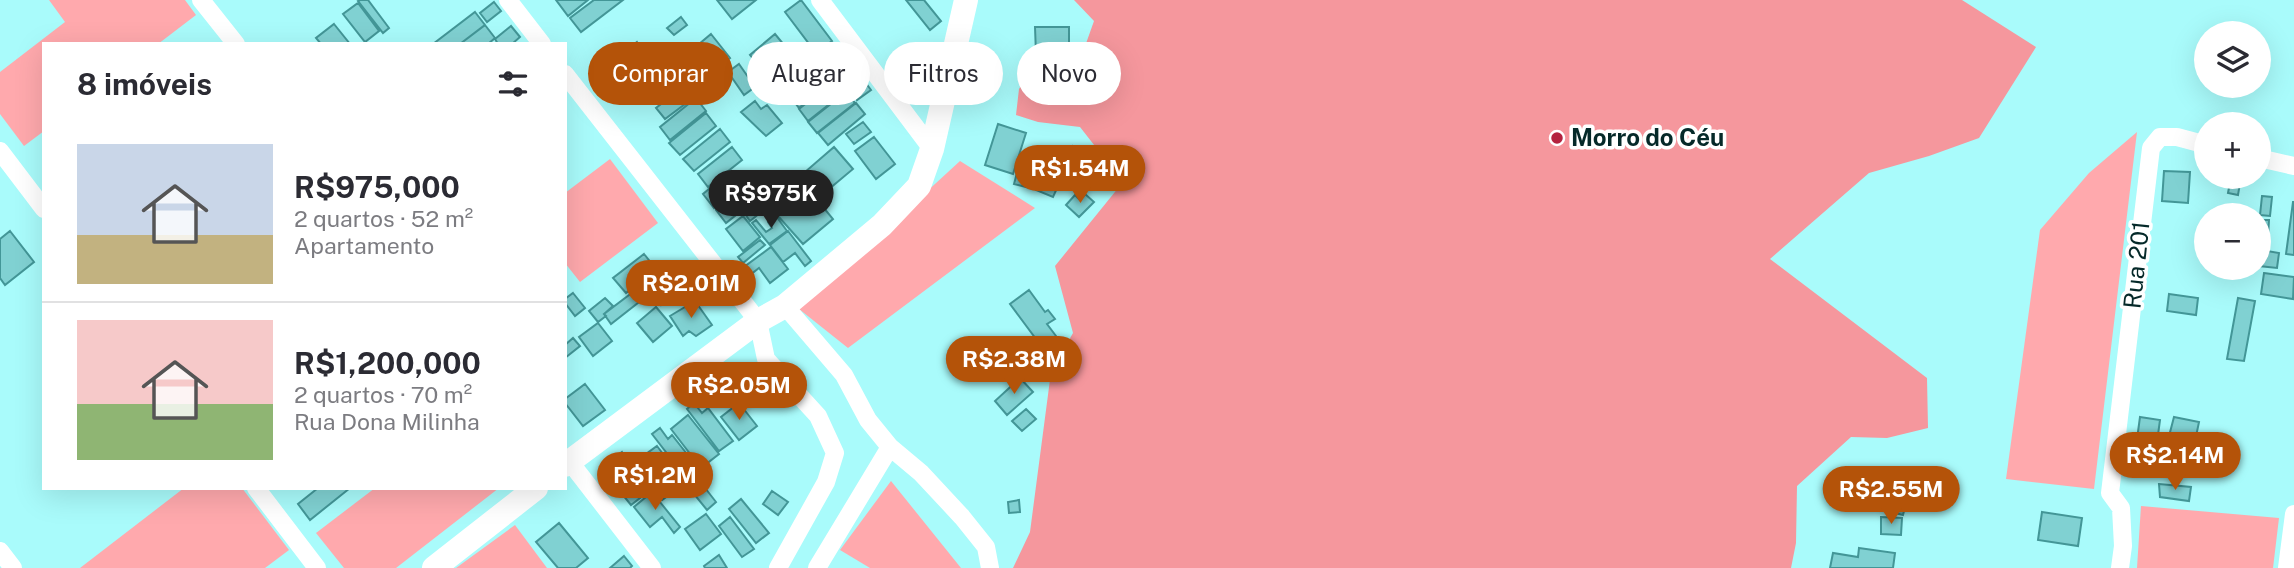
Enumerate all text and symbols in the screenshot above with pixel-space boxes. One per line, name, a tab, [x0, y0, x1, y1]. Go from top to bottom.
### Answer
map controls	[2194, 21, 2271, 280]
button: layers	[2194, 21, 2271, 98]
chip: Comprar	[588, 42, 733, 105]
chip: Alugar	[747, 42, 870, 105]
chip: Filtros	[884, 42, 1003, 105]
chip: Novo	[1017, 42, 1121, 105]
icon: filters	[494, 65, 532, 103]
text: 8 imóveis	[77, 66, 212, 102]
button: +	[2194, 112, 2271, 189]
place label: Morro do Céu	[1571, 123, 1724, 151]
marker: Morro do Céu	[1549, 130, 1565, 146]
pin: R$1.54M	[1015, 146, 1145, 205]
text: R$1.54M	[1030, 154, 1130, 181]
text: R$975,000	[294, 169, 460, 205]
pin: R$975K	[714, 170, 828, 230]
icon: home	[133, 172, 217, 256]
text: R$975K	[725, 179, 817, 206]
button: −	[2194, 203, 2271, 280]
text: 2 quartos · 52 m²	[294, 205, 473, 232]
street label: Rua 201	[2117, 220, 2155, 310]
text: Apartamento	[294, 232, 434, 259]
pin: R$2.01M	[626, 260, 756, 320]
text: R$2.01M	[642, 269, 740, 296]
pin: R$2.38M	[949, 336, 1079, 396]
text: R$1,200,000	[294, 345, 481, 381]
text: R$2.38M	[962, 345, 1066, 372]
icon: home	[133, 348, 217, 432]
pin: R$2.05M	[674, 362, 804, 422]
text: R$2.05M	[687, 371, 791, 398]
text: 2 quartos · 70 m²	[294, 381, 472, 408]
text: Rua Dona Milinha	[294, 408, 480, 435]
pin: R$2.14M	[2110, 433, 2240, 492]
text: R$2.14M	[2126, 441, 2224, 468]
pin: R$1.2M	[598, 452, 712, 512]
text: R$1.2M	[613, 461, 697, 488]
pin: R$2.55M	[1826, 466, 1956, 526]
text: R$2.55M	[1839, 475, 1943, 502]

